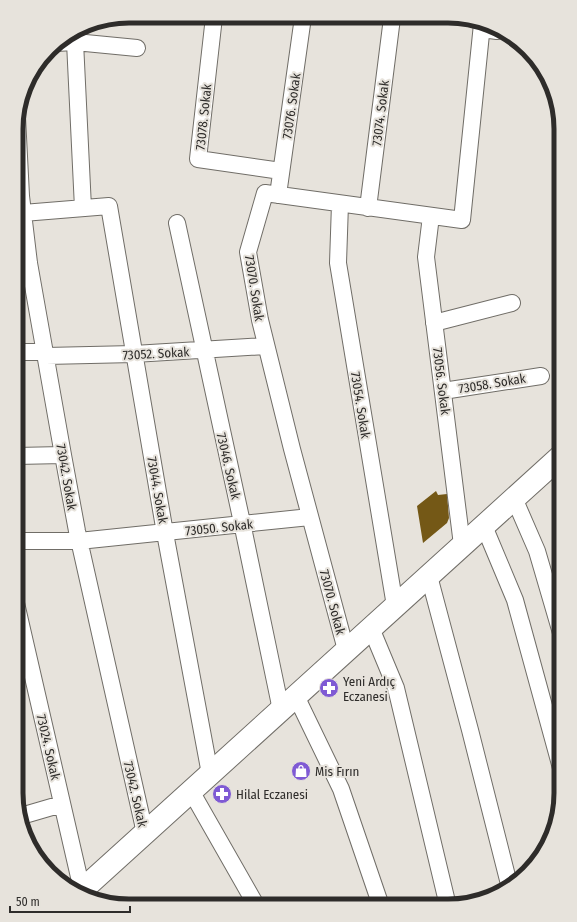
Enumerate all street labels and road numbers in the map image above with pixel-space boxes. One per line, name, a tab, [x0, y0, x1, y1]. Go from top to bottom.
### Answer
street label: 73076. Sokak	[279, 71, 304, 140]
street label: 73074. Sokak	[369, 78, 392, 147]
street label: 73078. Sokak	[193, 82, 215, 151]
street label: 73070. Sokak	[242, 254, 267, 323]
street label: 73052. Sokak	[122, 344, 191, 363]
street label: 73056. Sokak	[430, 347, 453, 416]
street label: 73054. Sokak	[348, 371, 373, 440]
street label: 73058. Sokak	[457, 371, 528, 396]
street label: 73046. Sokak	[214, 431, 244, 502]
street label: 73042. Sokak	[53, 443, 80, 512]
street label: 73044. Sokak	[144, 455, 171, 526]
street label: 73050. Sokak	[184, 516, 255, 539]
street label: 73070. Sokak	[317, 568, 349, 637]
street label: 73024. Sokak	[34, 713, 64, 782]
street label: 73042. Sokak	[121, 760, 151, 829]

